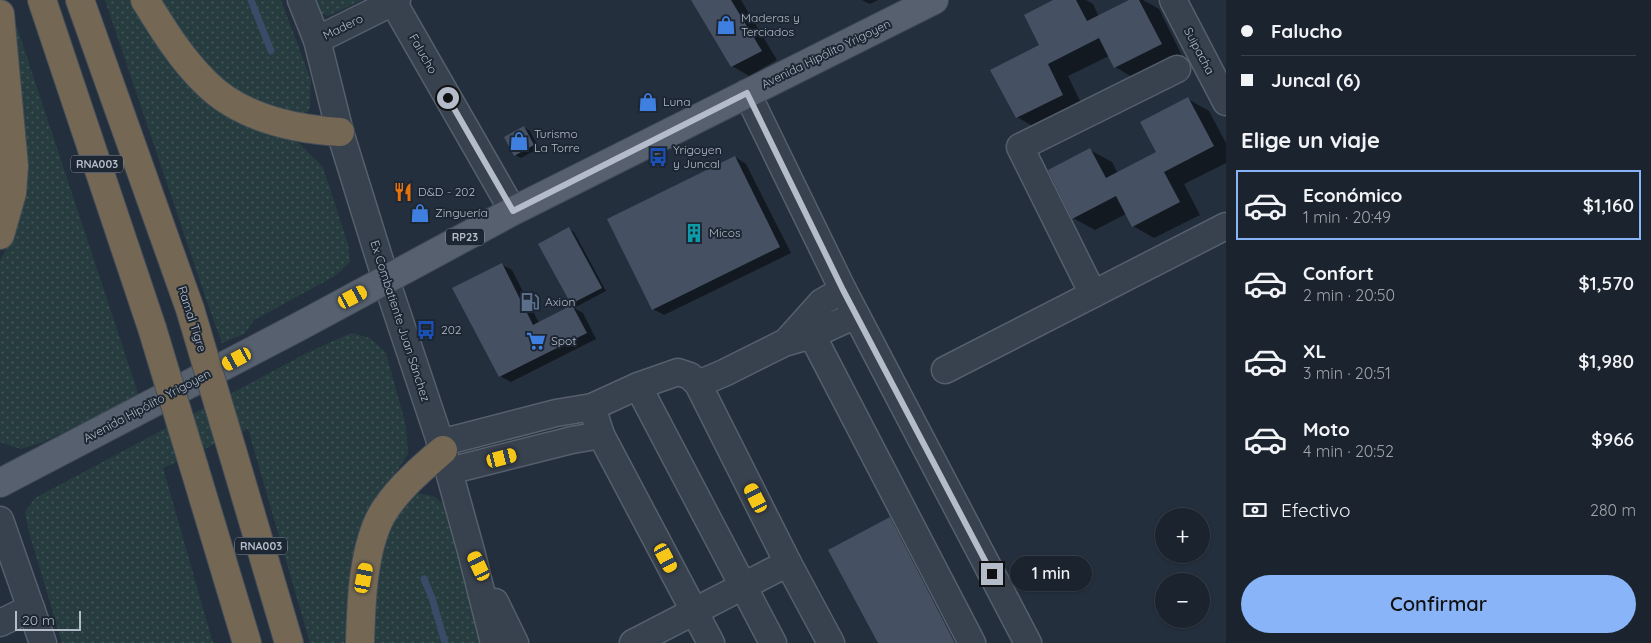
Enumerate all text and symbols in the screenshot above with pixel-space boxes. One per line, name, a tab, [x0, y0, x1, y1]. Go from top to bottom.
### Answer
street label: Madero	[320, 10, 365, 43]
place label: Maderas y Terciados	[741, 10, 800, 39]
shop icon: Maderas y Terciados	[715, 14, 737, 36]
street label: Avenida Hipólito Yrigoyen	[759, 16, 893, 91]
text: Falucho	[1271, 19, 1342, 43]
street label: Suipacha	[1181, 25, 1218, 77]
street label: Falucho	[406, 31, 441, 76]
text: Juncal (6)	[1271, 68, 1360, 92]
route start	[437, 87, 459, 109]
shop icon: Luna	[637, 91, 659, 113]
place label: Luna	[663, 94, 690, 109]
place label: Turismo La Torre	[534, 126, 580, 155]
text: Elige un viaje	[1241, 126, 1380, 154]
shop icon: Turismo La Torre	[508, 130, 530, 152]
place label: Yrigoyen y Juncal	[673, 142, 722, 171]
bus stop icon: Yrigoyen y Juncal	[647, 146, 669, 168]
road number: RNA003	[71, 156, 123, 172]
restaurant icon: D&D - 202	[392, 181, 414, 203]
icon: car	[1243, 183, 1288, 228]
text: Económico	[1303, 183, 1402, 207]
place label: D&D - 202	[418, 184, 475, 199]
text: $1,160	[1583, 193, 1634, 217]
shop icon: Zinguería	[409, 202, 431, 224]
place label: Zinguería	[435, 205, 488, 220]
text: 1 min · 20:49	[1303, 207, 1391, 227]
building icon: Micos	[683, 222, 705, 244]
place label: Micos	[709, 225, 741, 240]
road number: RP23	[446, 228, 484, 246]
street label: Ex Combatiente Juan Sánchez	[367, 238, 434, 404]
icon: car	[1243, 261, 1288, 306]
text: Confort	[1303, 261, 1374, 285]
text: $1,570	[1578, 271, 1634, 295]
car	[336, 283, 369, 311]
street label: Ramal Tigre	[175, 284, 210, 354]
text: 2 min · 20:50	[1303, 285, 1395, 305]
fuel station icon: Axion	[519, 291, 541, 313]
place label: Axion	[545, 294, 575, 309]
bus stop icon: 202	[415, 319, 437, 341]
place label: 202	[441, 322, 462, 337]
supermarket icon: Spot	[525, 330, 547, 352]
place label: Spot	[551, 333, 576, 348]
icon: car	[1243, 339, 1288, 384]
text: XL	[1303, 339, 1326, 363]
car	[220, 345, 253, 373]
text: $1,980	[1578, 349, 1634, 373]
text: 3 min · 20:51	[1303, 363, 1391, 383]
street label: Avenida Hipólito Yrigoyen	[81, 366, 213, 446]
icon: car	[1243, 417, 1288, 462]
text: Moto	[1303, 417, 1350, 441]
text: $966	[1591, 427, 1634, 451]
text: 4 min · 20:52	[1303, 441, 1394, 461]
car	[485, 447, 518, 469]
car	[742, 481, 769, 515]
icon: cash	[1241, 496, 1269, 524]
text: Efectivo	[1281, 498, 1350, 522]
text: 280 m	[1590, 500, 1636, 520]
map controls	[1155, 508, 1210, 628]
button: +	[1155, 508, 1210, 563]
road number: RNA003	[235, 538, 287, 554]
car	[652, 541, 679, 575]
car	[465, 549, 492, 583]
callout: 1 min	[1010, 556, 1092, 592]
car	[353, 562, 374, 594]
route end	[981, 563, 1003, 585]
text: 1 min	[1032, 563, 1070, 583]
button: −	[1155, 573, 1210, 628]
button: Confirmar	[1241, 575, 1636, 633]
scale bar	[15, 608, 81, 631]
text: 20 m	[22, 611, 55, 629]

